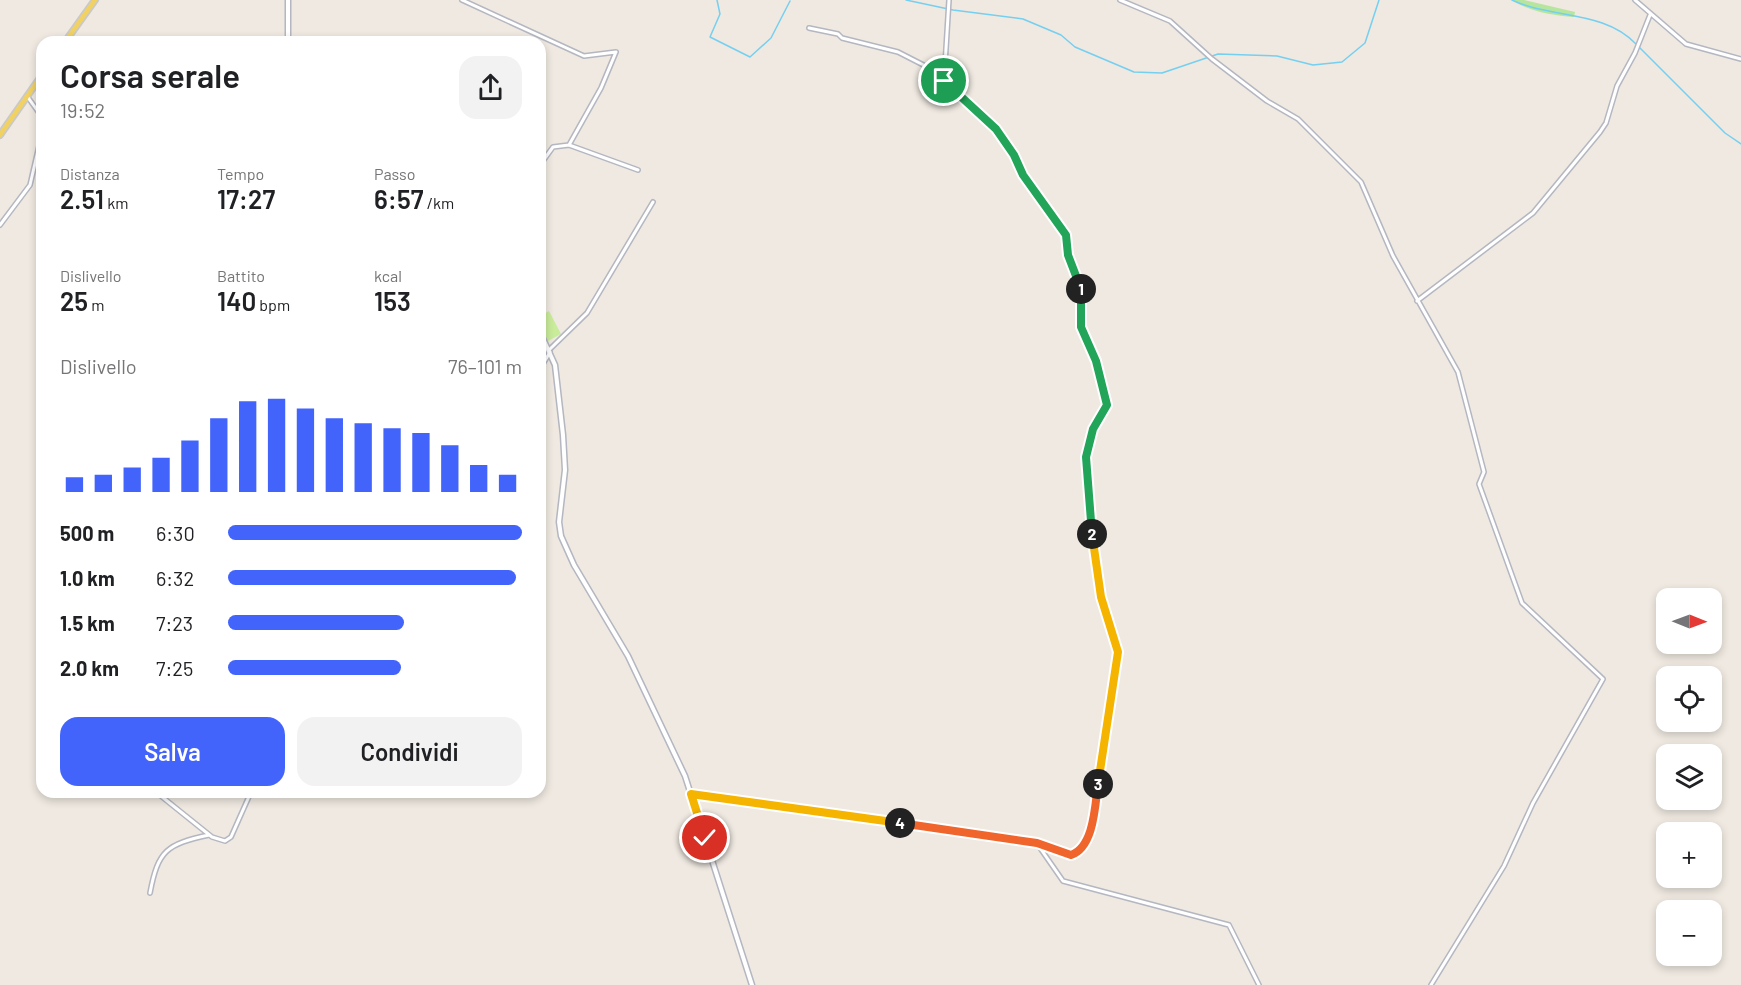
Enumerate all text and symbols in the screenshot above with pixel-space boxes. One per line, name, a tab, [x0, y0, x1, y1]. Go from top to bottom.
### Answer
text: Corsa serale	[60, 55, 240, 95]
pin	[918, 55, 969, 106]
button: share	[459, 56, 522, 119]
icon: arrive	[927, 64, 960, 97]
text: 19:52	[60, 98, 105, 122]
text: Distanza	[60, 164, 120, 183]
text: Tempo	[217, 164, 264, 183]
text: Passo	[374, 164, 415, 183]
text: 2.51	[60, 183, 104, 214]
text: 17:27	[217, 183, 275, 214]
text: 6:57	[374, 183, 423, 214]
text: km	[104, 193, 128, 212]
text: /km	[423, 193, 454, 212]
text: Dislivello	[60, 266, 121, 285]
text: Battito	[217, 266, 265, 285]
text: kcal	[374, 266, 402, 285]
pin: 1	[1066, 274, 1096, 304]
text: 1	[1078, 279, 1084, 298]
text: 25	[60, 285, 88, 316]
text: 140	[217, 285, 256, 316]
text: 153	[374, 285, 411, 316]
text: m	[88, 295, 105, 314]
text: bpm	[256, 295, 290, 314]
text: Dislivello	[60, 354, 137, 378]
text: 76–101 m	[448, 354, 522, 378]
pin: 2	[1077, 519, 1107, 549]
text: 500 m	[60, 521, 114, 545]
text: 6:30	[156, 521, 195, 545]
text: 2	[1088, 524, 1096, 543]
text: 1.0 km	[60, 566, 115, 590]
text: 6:32	[156, 566, 194, 590]
north arrow	[1656, 588, 1722, 654]
map controls	[1656, 588, 1722, 966]
text: 1.5 km	[60, 611, 115, 635]
text: 7:23	[156, 611, 193, 635]
text: 2.0 km	[60, 656, 119, 680]
text: 7:25	[156, 656, 193, 680]
button: locate	[1656, 666, 1722, 732]
button: Salva	[60, 717, 285, 786]
button: Condividi	[297, 717, 522, 786]
button: layers	[1656, 744, 1722, 810]
pin: 3	[1083, 769, 1113, 799]
text: 3	[1094, 774, 1102, 793]
pin: 4	[885, 808, 915, 838]
pin	[679, 812, 730, 863]
text: 4	[895, 813, 905, 832]
icon: check	[688, 821, 721, 854]
button: +	[1656, 822, 1722, 888]
button: −	[1656, 900, 1722, 966]

